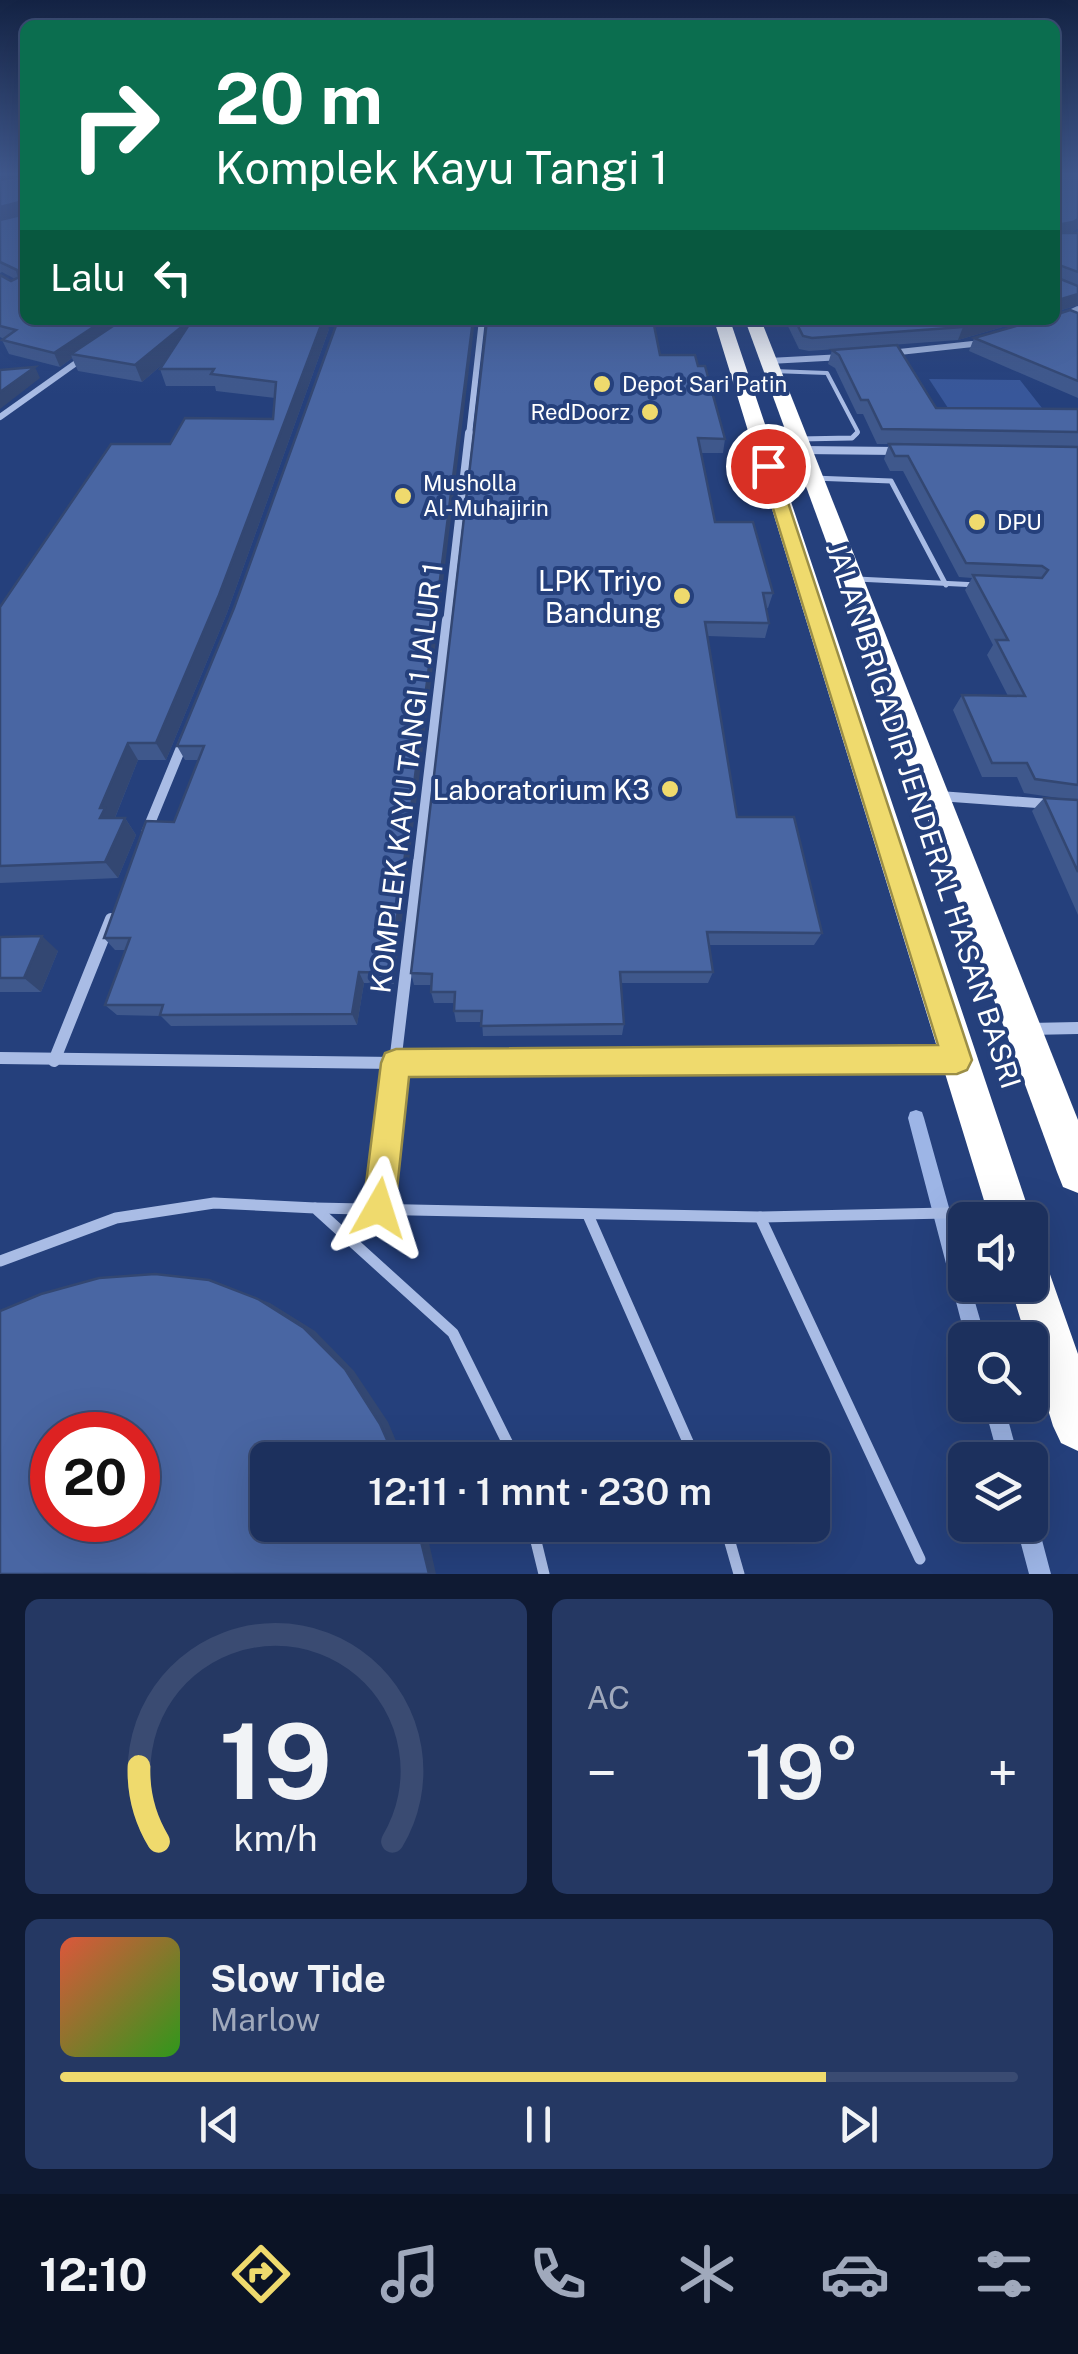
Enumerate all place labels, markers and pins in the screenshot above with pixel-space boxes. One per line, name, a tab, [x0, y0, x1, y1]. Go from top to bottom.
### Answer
place label: Depot Sari Patin	[622, 371, 787, 397]
marker: Depot Sari Patin	[591, 373, 613, 395]
place label: RedDoorz	[530, 399, 630, 425]
marker: RedDoorz	[639, 401, 661, 423]
pin	[726, 424, 811, 509]
place label: Musholla Al-Muhajirin	[423, 470, 549, 521]
marker: Musholla Al-Muhajirin	[392, 485, 414, 507]
place label: DPU	[997, 509, 1042, 535]
marker: DPU	[966, 511, 988, 533]
place label: LPK Triyo Bandung	[538, 564, 662, 629]
marker: LPK Triyo Bandung	[671, 585, 693, 607]
place label: Laboratorium K3	[433, 773, 650, 806]
marker: Laboratorium K3	[659, 778, 681, 800]

